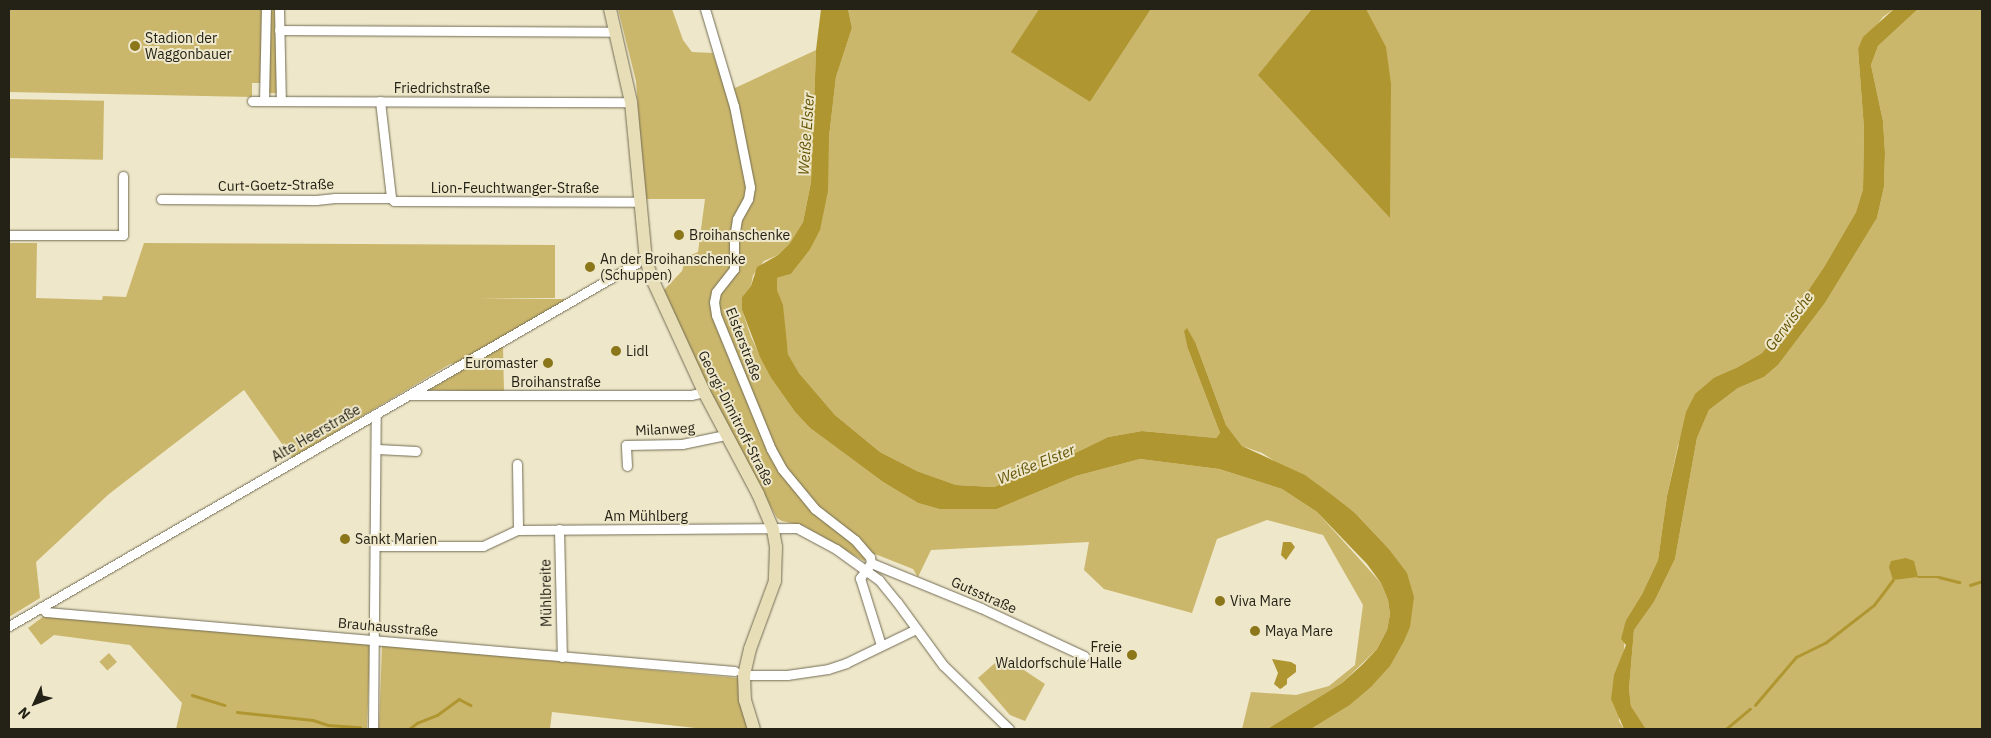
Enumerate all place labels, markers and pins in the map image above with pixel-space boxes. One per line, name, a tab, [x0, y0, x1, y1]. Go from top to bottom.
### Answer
place label: Stadion der Waggonbauer	[145, 30, 232, 62]
marker: Stadion der Waggonbauer	[129, 40, 141, 52]
place label: Broihanschenke	[689, 227, 790, 243]
marker: Broihanschenke	[673, 229, 685, 241]
place label: An der Broihanschenke (Schuppen)	[600, 251, 746, 284]
marker: An der Broihanschenke (Schuppen)	[584, 261, 596, 273]
place label: Lidl	[626, 343, 648, 359]
marker: Lidl	[610, 345, 622, 357]
place label: Euromaster	[465, 355, 538, 371]
marker: Euromaster	[542, 357, 554, 369]
place label: Sankt Marien	[355, 531, 437, 547]
marker: Sankt Marien	[339, 533, 351, 545]
place label: Viva Mare	[1230, 593, 1291, 609]
marker: Viva Mare	[1214, 595, 1226, 607]
place label: Maya Mare	[1265, 623, 1333, 639]
marker: Maya Mare	[1249, 625, 1261, 637]
place label: Freie Waldorfschule Halle	[996, 639, 1122, 672]
marker: Freie Waldorfschule Halle	[1126, 649, 1138, 661]

